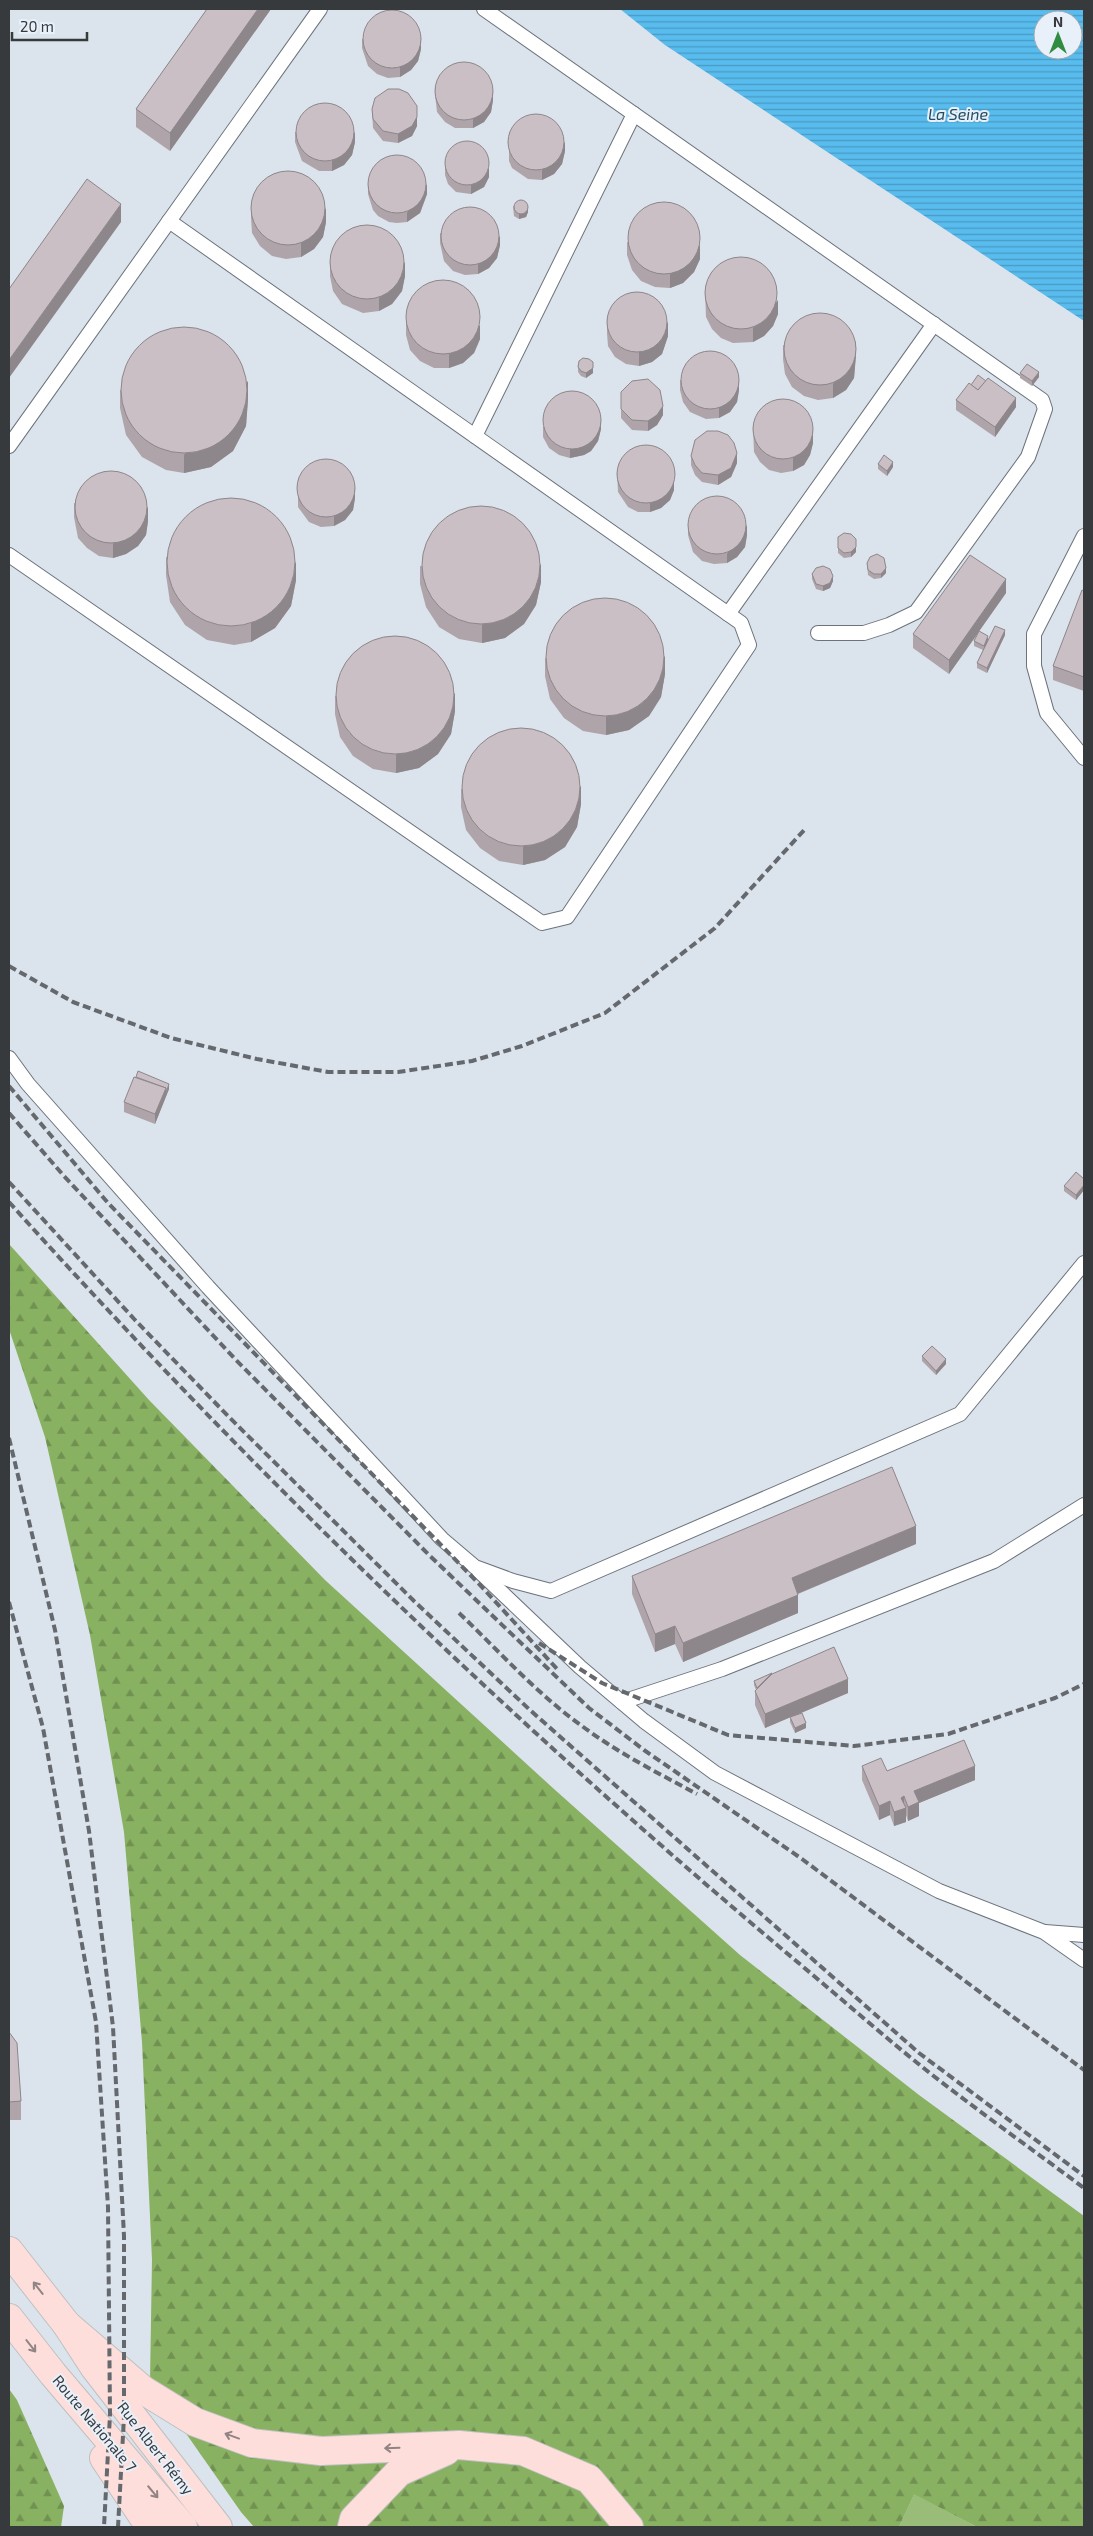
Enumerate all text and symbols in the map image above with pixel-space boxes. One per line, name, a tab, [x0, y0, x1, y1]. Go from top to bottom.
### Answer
scale bar	[12, 10, 88, 42]
north arrow	[1033, 10, 1083, 60]
text: N	[1053, 13, 1063, 30]
text: 20 m	[20, 17, 54, 35]
water label: La Seine	[928, 104, 988, 123]
one-way arrow	[32, 2282, 43, 2295]
one-way arrow	[26, 2339, 36, 2353]
street label: Route Nationale 7	[49, 2371, 141, 2475]
street label: Rue Albert Rémy	[114, 2398, 198, 2498]
one-way arrow	[224, 2431, 240, 2440]
one-way arrow	[385, 2443, 401, 2453]
one-way arrow	[147, 2485, 159, 2498]

